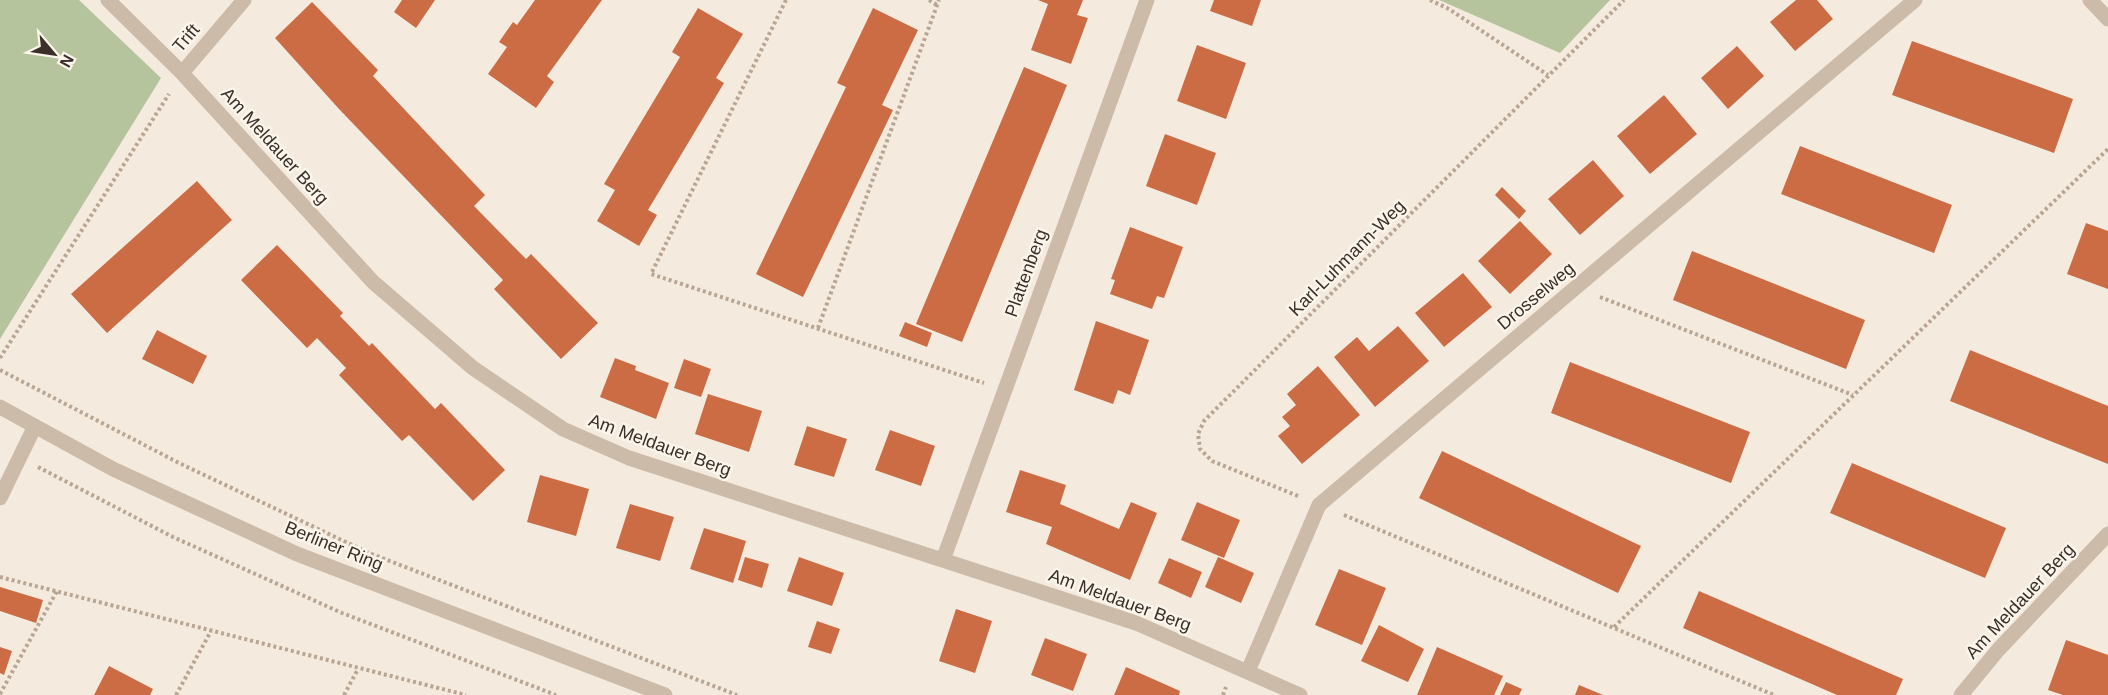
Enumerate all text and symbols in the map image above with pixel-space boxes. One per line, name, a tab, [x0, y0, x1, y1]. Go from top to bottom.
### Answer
street label: Trift	[169, 20, 203, 56]
north arrow	[24, 24, 84, 84]
text: N	[56, 52, 77, 70]
street label: Am Meldauer Berg	[217, 84, 333, 208]
street label: Karl-Luhmann-Weg	[1285, 196, 1409, 320]
street label: Plattenberg	[1001, 226, 1051, 320]
street label: Drosselweg	[1494, 258, 1578, 334]
street label: Am Meldauer Berg	[586, 410, 734, 480]
street label: Berliner Ring	[282, 517, 386, 575]
street label: Am Meldauer Berg	[1962, 539, 2078, 663]
street label: Am Meldauer Berg	[1046, 565, 1194, 635]

